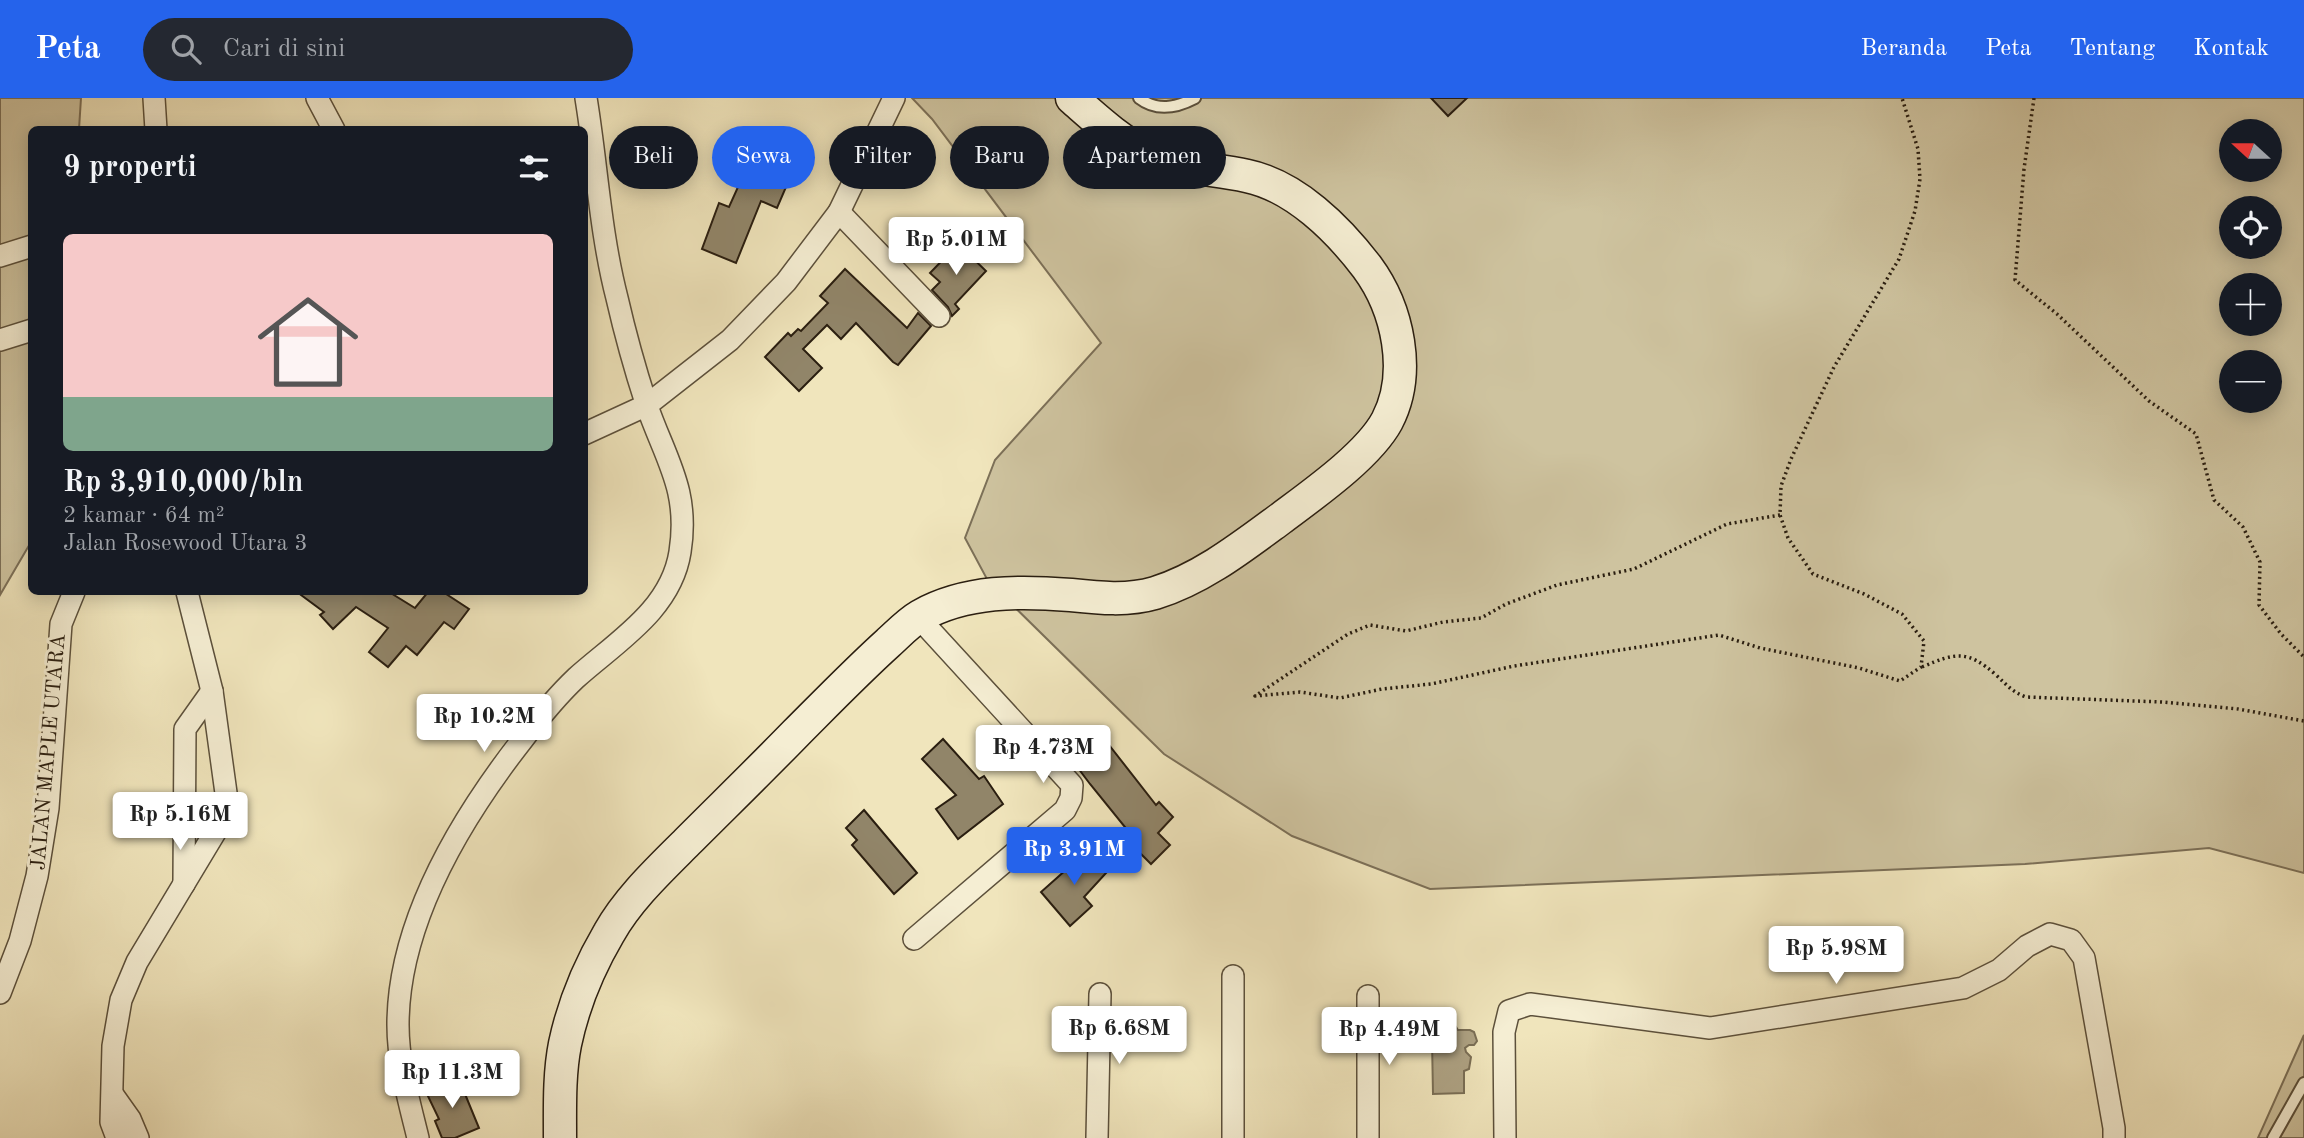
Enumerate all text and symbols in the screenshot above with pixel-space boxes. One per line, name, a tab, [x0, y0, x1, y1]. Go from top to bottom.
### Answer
search box	[143, 18, 633, 81]
icon: search	[167, 30, 205, 68]
text: Peta	[35, 33, 101, 66]
text: Cari di sini	[223, 36, 345, 62]
text: Beranda	[1861, 37, 1947, 61]
text: Peta	[1985, 37, 2032, 61]
text: Tentang	[2070, 37, 2155, 61]
text: Kontak	[2193, 37, 2269, 61]
north arrow	[2219, 119, 2282, 182]
map controls	[2219, 119, 2282, 413]
chip: Beli	[609, 126, 698, 189]
chip: Sewa	[712, 126, 815, 189]
chip: Filter	[829, 126, 936, 189]
chip: Baru	[950, 126, 1049, 189]
chip: Apartemen	[1063, 126, 1226, 189]
icon: filters	[515, 149, 553, 187]
text: 9 properti	[63, 153, 197, 183]
button: locate	[2219, 196, 2282, 259]
pin: Rp 5.01M	[884, 218, 1028, 277]
text: Rp 5.01M	[905, 228, 1007, 251]
button: +	[2219, 273, 2282, 336]
icon: home	[245, 279, 371, 405]
button: −	[2219, 350, 2282, 413]
text: Rp 3,910,000/bln	[63, 468, 303, 498]
text: 2 kamar · 64 m²	[63, 504, 225, 527]
text: Jalan Rosewood Utara 3	[63, 532, 308, 555]
street label: JALAN MAPLE UTARA	[28, 633, 70, 871]
pin: Rp 10.2M	[412, 694, 556, 754]
text: Rp 10.2M	[433, 705, 535, 728]
pin: Rp 4.73M	[971, 726, 1115, 785]
text: Rp 4.73M	[992, 736, 1094, 759]
pin: Rp 5.16M	[108, 792, 252, 852]
text: Rp 5.16M	[129, 803, 231, 826]
pin: Rp 3.91M	[1002, 828, 1146, 887]
text: Rp 3.91M	[1023, 838, 1125, 861]
pin: Rp 5.98M	[1764, 926, 1908, 986]
text: Rp 5.98M	[1785, 937, 1887, 960]
pin: Rp 6.68M	[1047, 1006, 1191, 1066]
pin: Rp 4.49M	[1317, 1007, 1461, 1067]
text: Rp 6.68M	[1068, 1017, 1170, 1040]
text: Rp 4.49M	[1338, 1018, 1440, 1041]
pin: Rp 11.3M	[380, 1051, 524, 1110]
text: Rp 11.3M	[401, 1061, 503, 1084]

